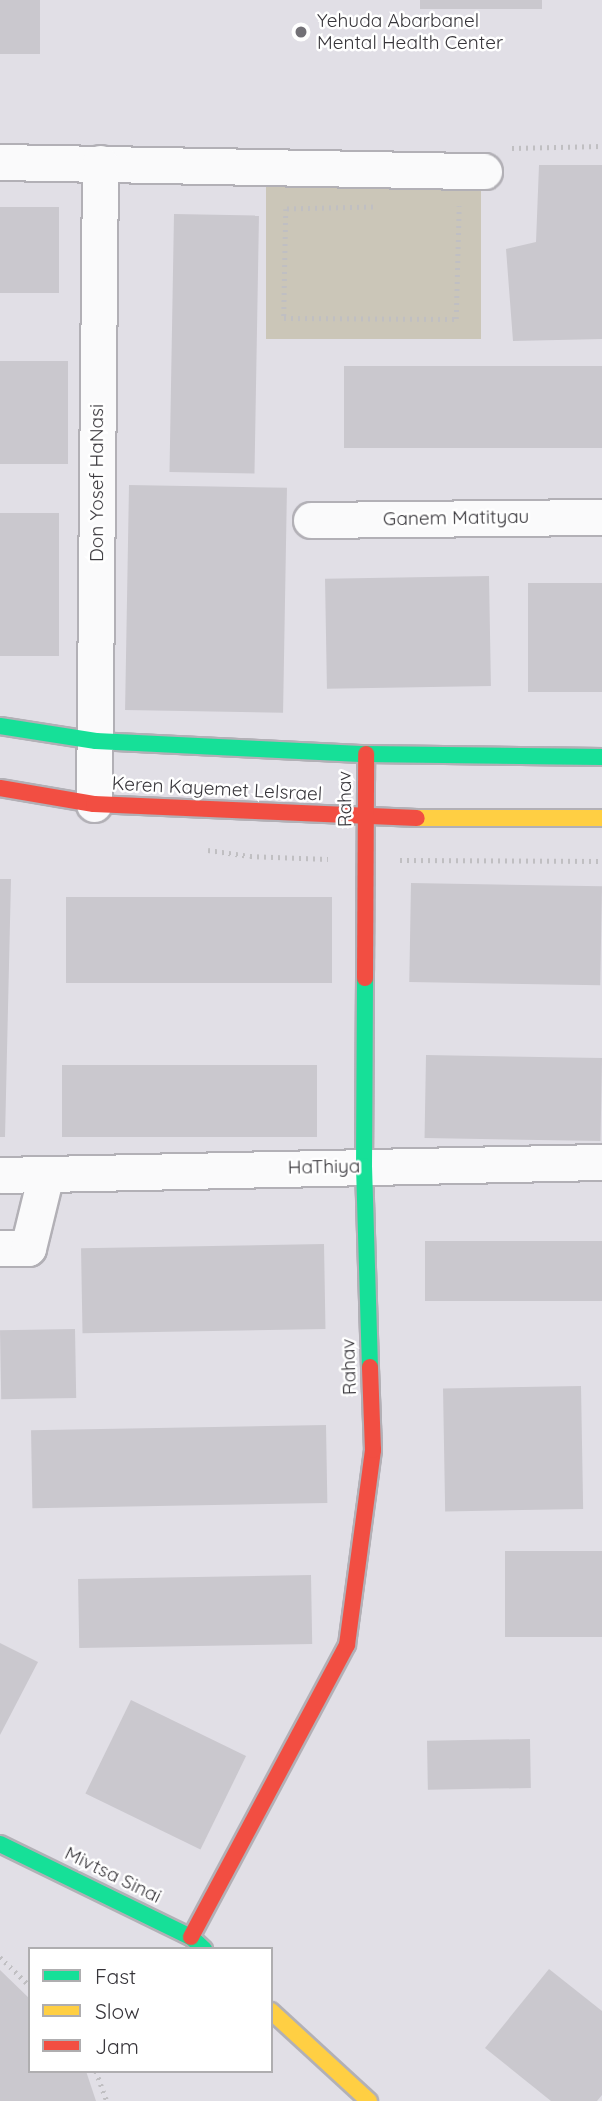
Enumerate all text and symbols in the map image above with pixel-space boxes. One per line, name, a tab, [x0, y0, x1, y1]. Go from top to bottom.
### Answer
place label: Yehuda Abarbanel Mental Health Center	[317, 10, 503, 54]
marker: Yehuda Abarbanel Mental Health Center	[291, 22, 311, 42]
street label: Don Yosef HaNasi	[86, 404, 108, 562]
street label: Ganem Matityau	[383, 505, 529, 531]
street label: Rahav	[333, 771, 357, 827]
street label: Keren Kayemet LeIsrael	[111, 772, 323, 806]
street label: HaThiya	[288, 1155, 360, 1179]
street label: Rahav	[337, 1338, 361, 1396]
street label: Mivtsa Sinai	[61, 1842, 165, 1908]
legend	[28, 1947, 273, 2073]
text: Fast	[95, 1963, 136, 1989]
text: Slow	[95, 1998, 140, 2024]
text: Jam	[95, 2033, 139, 2059]

